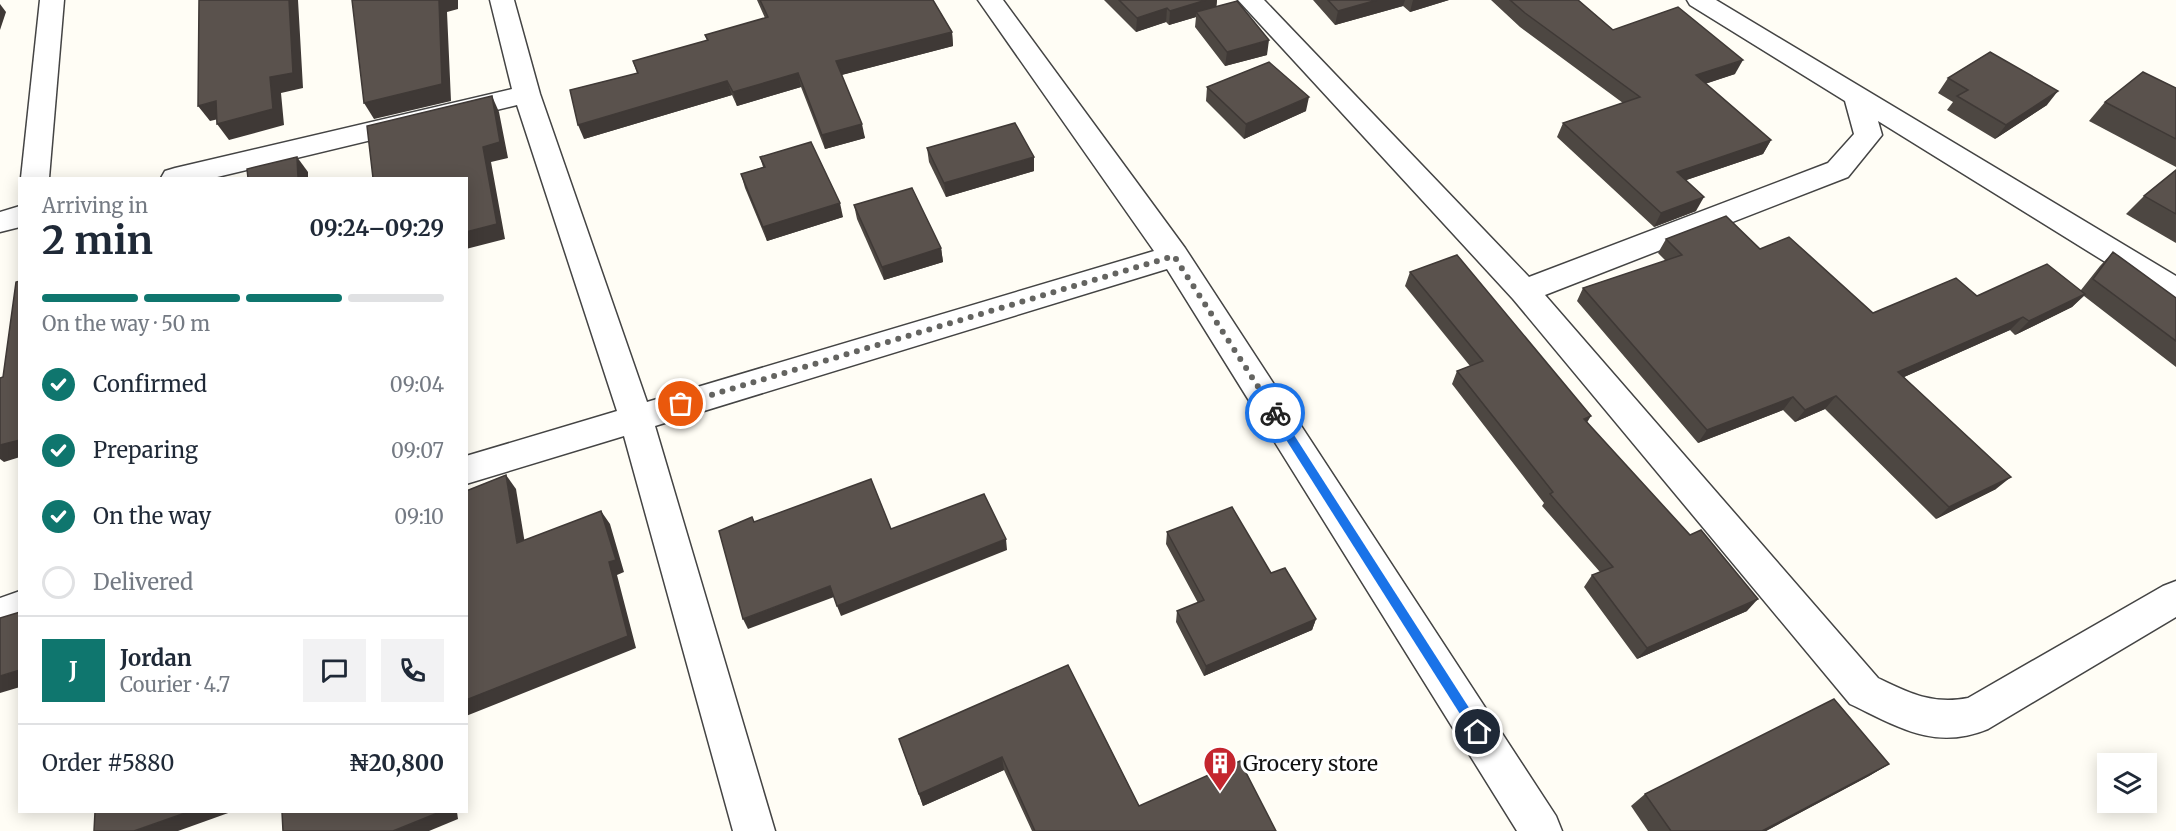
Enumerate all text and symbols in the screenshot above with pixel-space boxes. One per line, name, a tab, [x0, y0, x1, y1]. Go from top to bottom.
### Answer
text: Arriving in	[42, 193, 148, 218]
text: 09:24–09:29	[309, 214, 444, 242]
text: 2 min	[42, 216, 153, 265]
text: On the way · 50 m	[42, 311, 210, 336]
icon: check	[42, 368, 75, 401]
text: Confirmed	[93, 370, 207, 398]
text: 09:04	[390, 372, 444, 397]
pin	[655, 378, 706, 429]
courier	[1245, 383, 1305, 443]
icon: bag	[664, 387, 697, 420]
icon: bike	[1259, 397, 1292, 430]
icon: check	[42, 434, 75, 467]
text: Preparing	[93, 436, 198, 464]
text: 09:07	[391, 438, 444, 463]
icon: check	[42, 500, 75, 533]
text: On the way	[93, 502, 211, 530]
text: 09:10	[394, 504, 444, 529]
text: Delivered	[93, 568, 193, 596]
button: chat	[303, 639, 366, 702]
button: phone	[381, 639, 444, 702]
text: Jordan	[120, 644, 192, 672]
text: J	[69, 656, 78, 684]
text: Courier · 4.7	[120, 672, 230, 697]
pin	[1452, 706, 1503, 757]
icon: home	[1461, 715, 1494, 748]
building icon: Grocery store	[1202, 745, 1238, 792]
text: Order #5880	[42, 749, 175, 777]
text: ₦20,800	[349, 749, 444, 777]
place label: Grocery store	[1243, 750, 1378, 777]
map controls	[2097, 753, 2157, 813]
button: layers	[2097, 753, 2157, 813]

